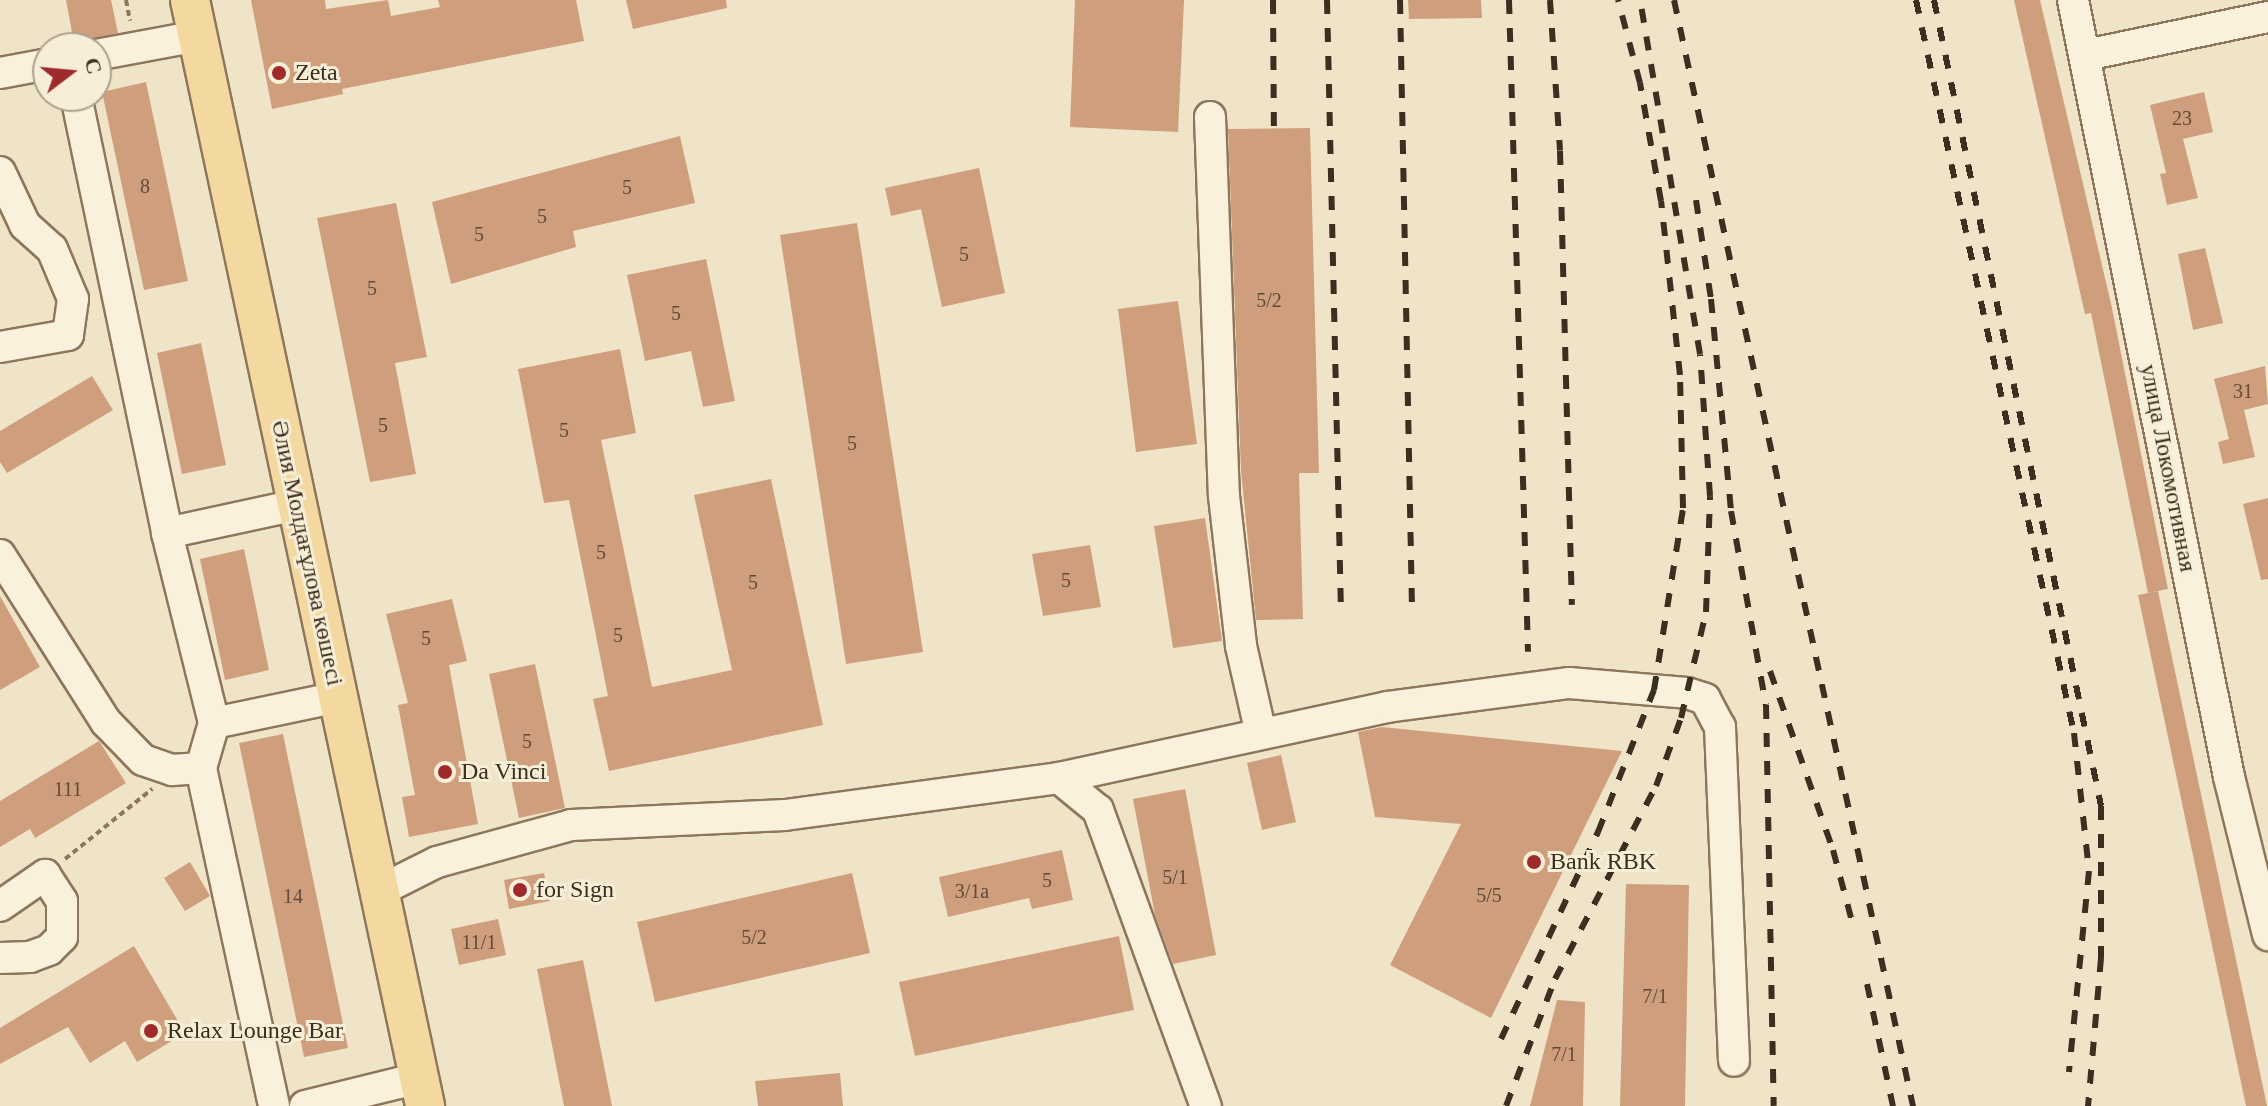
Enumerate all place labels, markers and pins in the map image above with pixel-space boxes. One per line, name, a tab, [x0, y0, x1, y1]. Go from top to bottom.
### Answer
place label: Zeta	[295, 59, 338, 87]
marker: Zeta	[270, 64, 288, 82]
place label: Da Vinci	[461, 758, 547, 786]
marker: Da Vinci	[436, 763, 454, 781]
place label: Bank RBK	[1550, 848, 1656, 876]
marker: Bank RBK	[1525, 853, 1543, 871]
place label: for Sign	[536, 876, 614, 904]
marker: for Sign	[511, 881, 529, 899]
place label: Relax Lounge Bar	[167, 1017, 343, 1045]
marker: Relax Lounge Bar	[142, 1022, 160, 1040]

